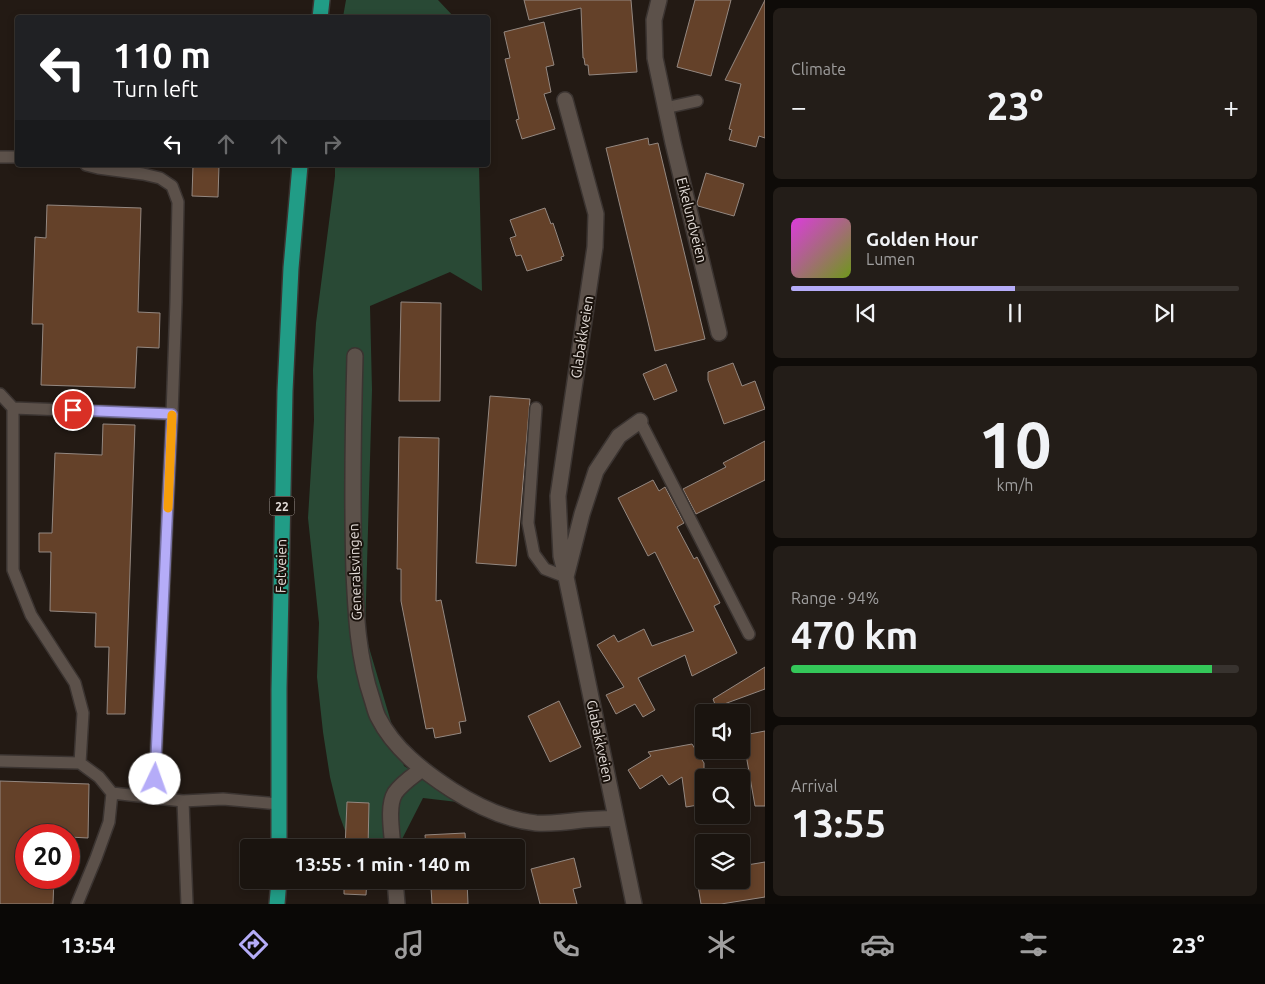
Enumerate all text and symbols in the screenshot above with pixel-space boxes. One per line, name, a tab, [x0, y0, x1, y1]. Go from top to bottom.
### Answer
icon: left	[30, 35, 95, 100]
text: 110 m	[113, 35, 211, 75]
text: Climate	[791, 60, 846, 78]
text: Turn left	[113, 76, 198, 101]
text: 23°	[987, 85, 1043, 127]
text: −	[791, 91, 807, 122]
text: +	[1223, 91, 1239, 122]
icon: left	[159, 130, 187, 158]
icon: ahead	[212, 130, 240, 158]
icon: ahead	[265, 130, 293, 158]
icon: right	[318, 130, 346, 158]
street label: Eikelundveien	[674, 176, 710, 264]
text: Golden Hour	[866, 228, 978, 250]
text: Lumen	[866, 250, 915, 268]
street label: Glabakkveien	[568, 295, 596, 379]
icon: previous	[852, 299, 880, 327]
icon: pause	[1001, 299, 1029, 327]
icon: next	[1150, 299, 1178, 327]
pin	[52, 389, 94, 431]
icon: arrive	[59, 396, 87, 424]
text: 10	[978, 407, 1052, 480]
text: km/h	[997, 476, 1033, 494]
road number: 22	[270, 496, 294, 516]
street label: Generalsvingen	[345, 523, 365, 621]
street label: Fetveien	[273, 539, 289, 593]
text: Range · 94%	[791, 589, 879, 607]
text: 470 km	[791, 614, 918, 656]
street label: Glabakkveien	[584, 699, 616, 783]
map controls	[695, 704, 750, 889]
button: sound	[695, 704, 750, 759]
position arrow	[128, 752, 180, 804]
button: search	[695, 769, 750, 824]
text: Arrival	[791, 777, 838, 795]
text: 13:55	[791, 802, 886, 844]
speed limit sign: 20	[15, 824, 80, 889]
button: layers	[695, 834, 750, 889]
text: 13:55 · 1 min · 140 m	[295, 853, 470, 875]
icon: directions	[236, 927, 271, 962]
icon: music	[392, 927, 427, 962]
icon: phone	[548, 927, 583, 962]
icon: climate	[704, 927, 739, 962]
icon: car	[860, 927, 895, 962]
icon: filters	[1016, 927, 1051, 962]
text: 13:54	[60, 932, 116, 957]
text: 23°	[1172, 932, 1204, 957]

